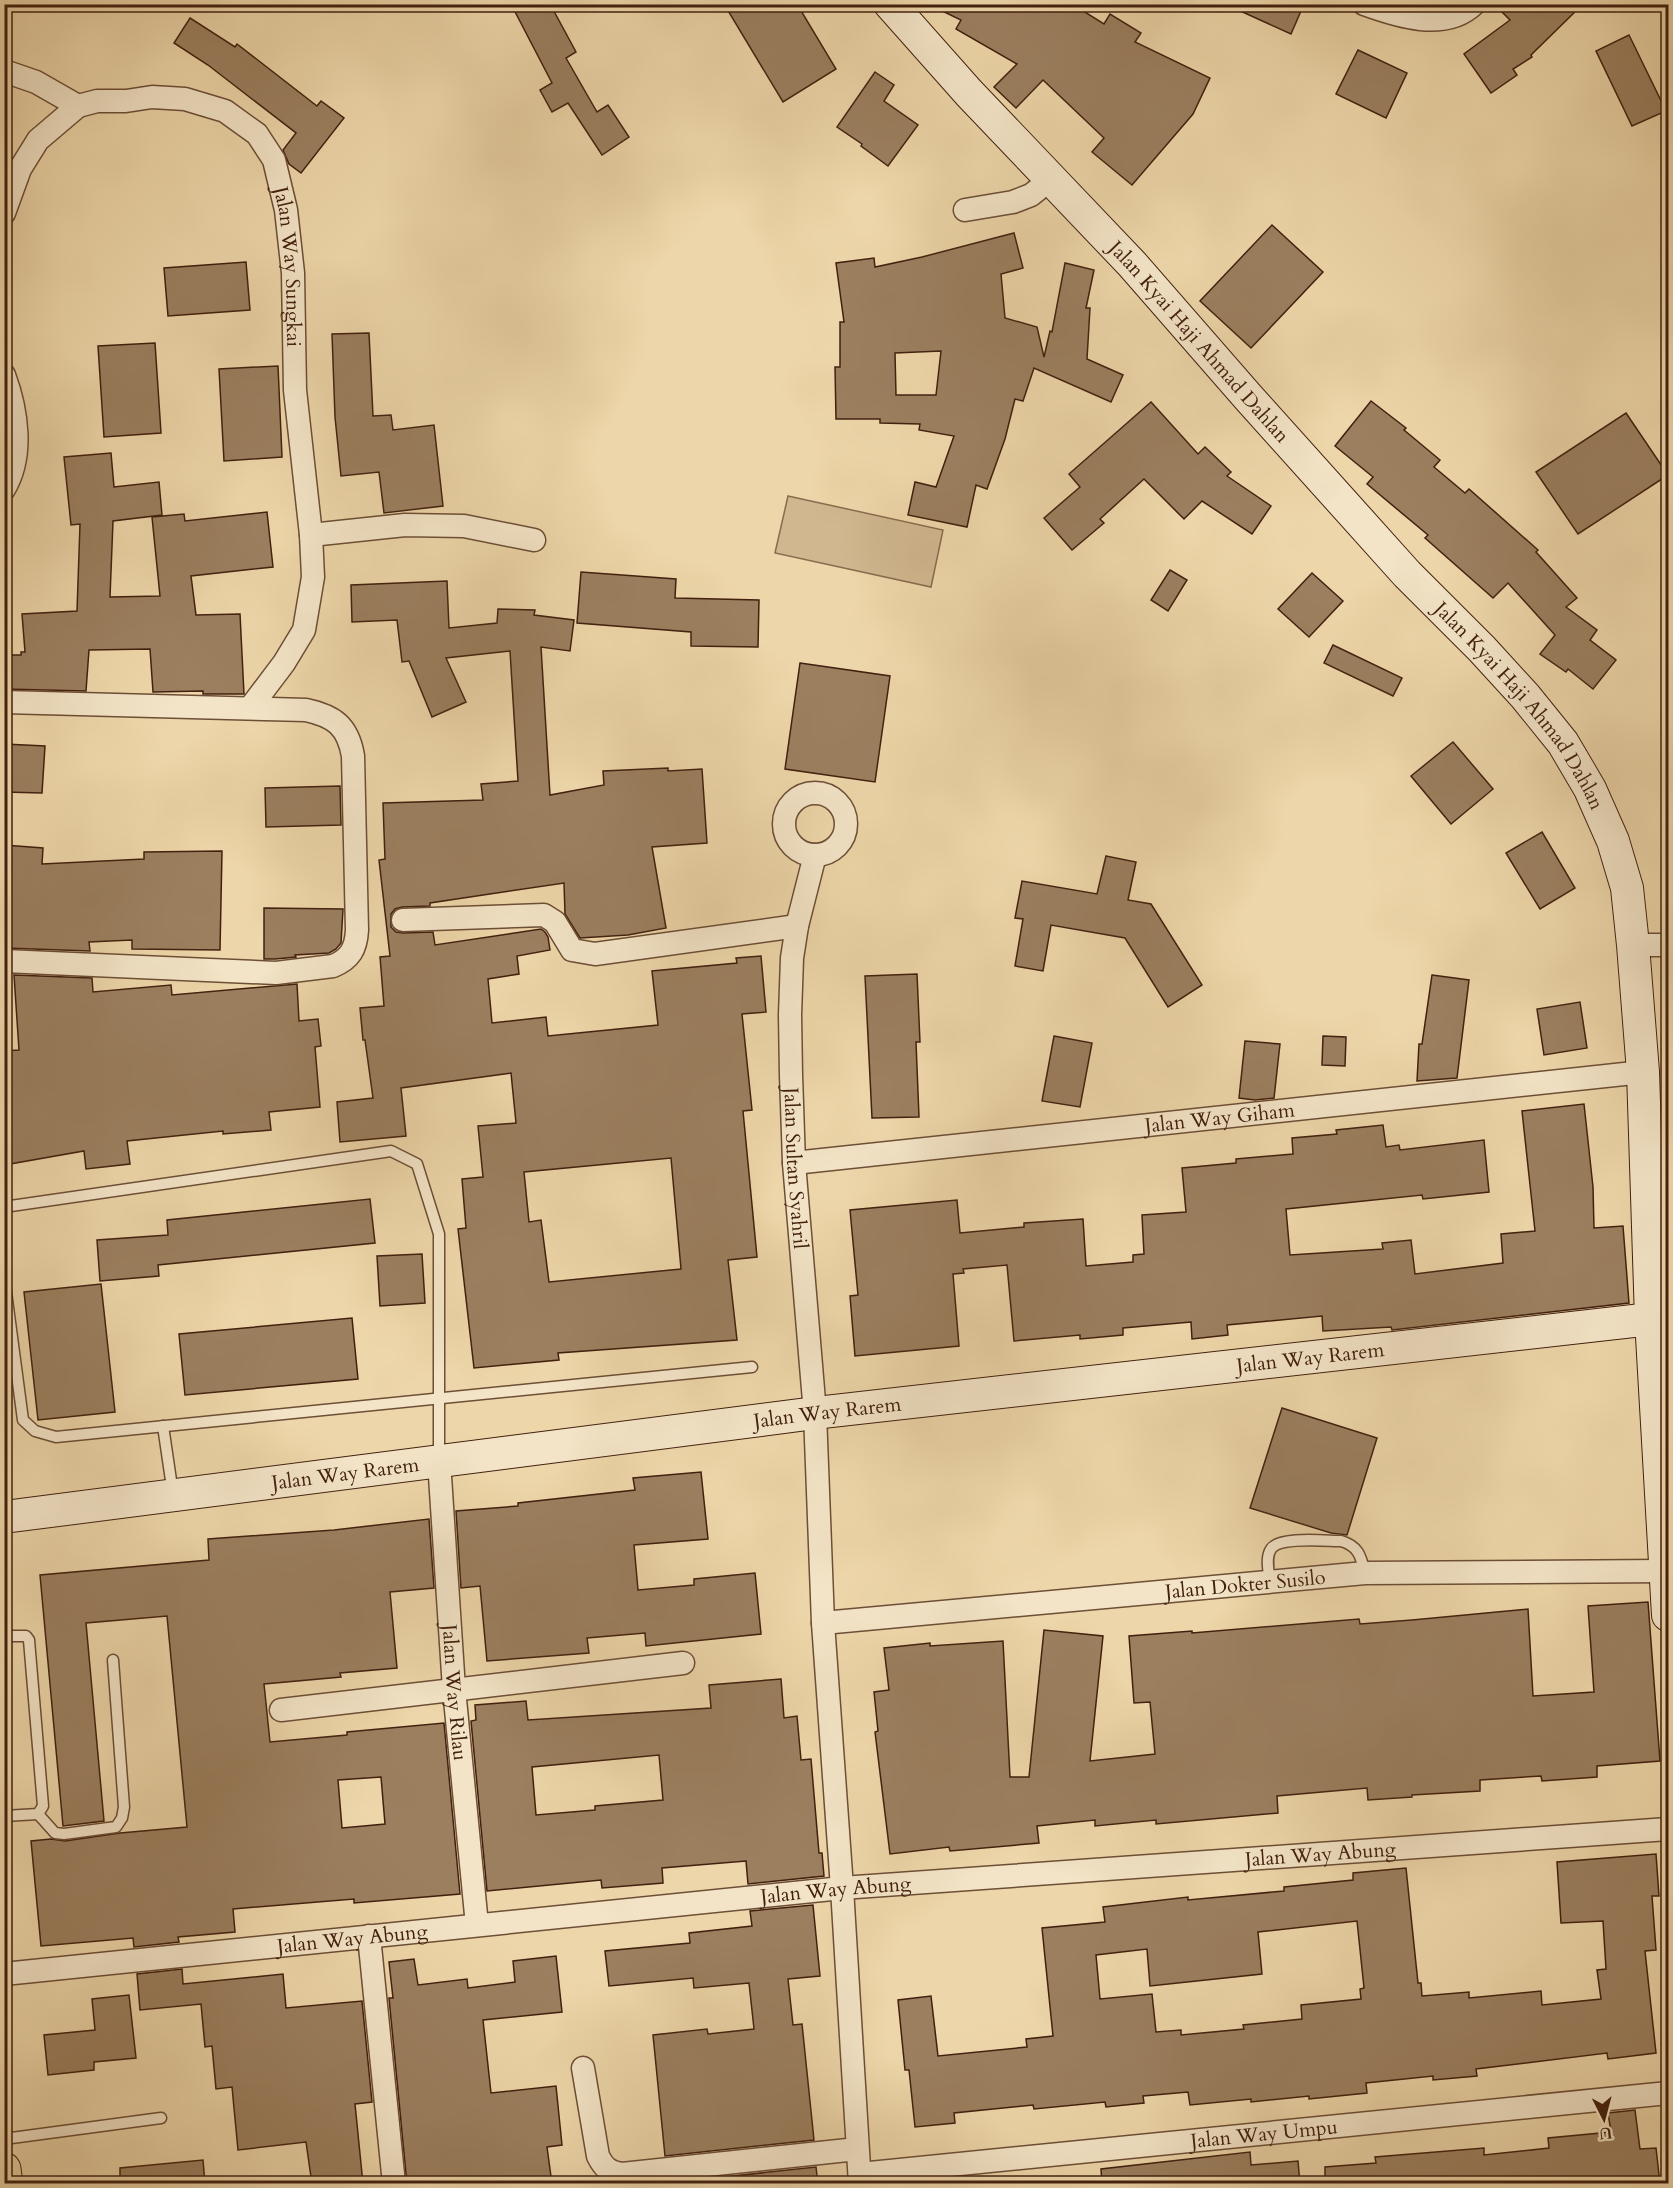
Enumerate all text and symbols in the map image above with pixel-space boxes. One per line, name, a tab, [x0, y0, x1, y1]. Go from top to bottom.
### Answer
street label: Jalan Way Sungkai	[266, 181, 307, 348]
street label: Jalan Kyai Haji Ahmad Dahlan	[1101, 233, 1296, 449]
street label: Jalan Kyai Haji Ahmad Dahlan	[1426, 594, 1611, 815]
street label: Jalan Sultan Syahril	[777, 1084, 814, 1250]
street label: Jalan Way Giham	[1140, 1096, 1296, 1140]
street label: Jalan Way Rarem	[1232, 1336, 1386, 1380]
street label: Jalan Way Rarem	[749, 1390, 903, 1435]
street label: Jalan Way Rarem	[267, 1451, 421, 1497]
street label: Jalan Dokter Susilo	[1161, 1564, 1327, 1606]
street label: Jalan Way Rilau	[436, 1620, 474, 1762]
street label: Jalan Way Abung	[1241, 1835, 1398, 1873]
street label: Jalan Way Abung	[756, 1870, 913, 1911]
street label: Jalan Way Abung	[273, 1918, 430, 1960]
north arrow	[1574, 2089, 1634, 2149]
street label: Jalan Way Umpu	[1186, 2113, 1339, 2155]
text: U	[1598, 2121, 1613, 2145]

